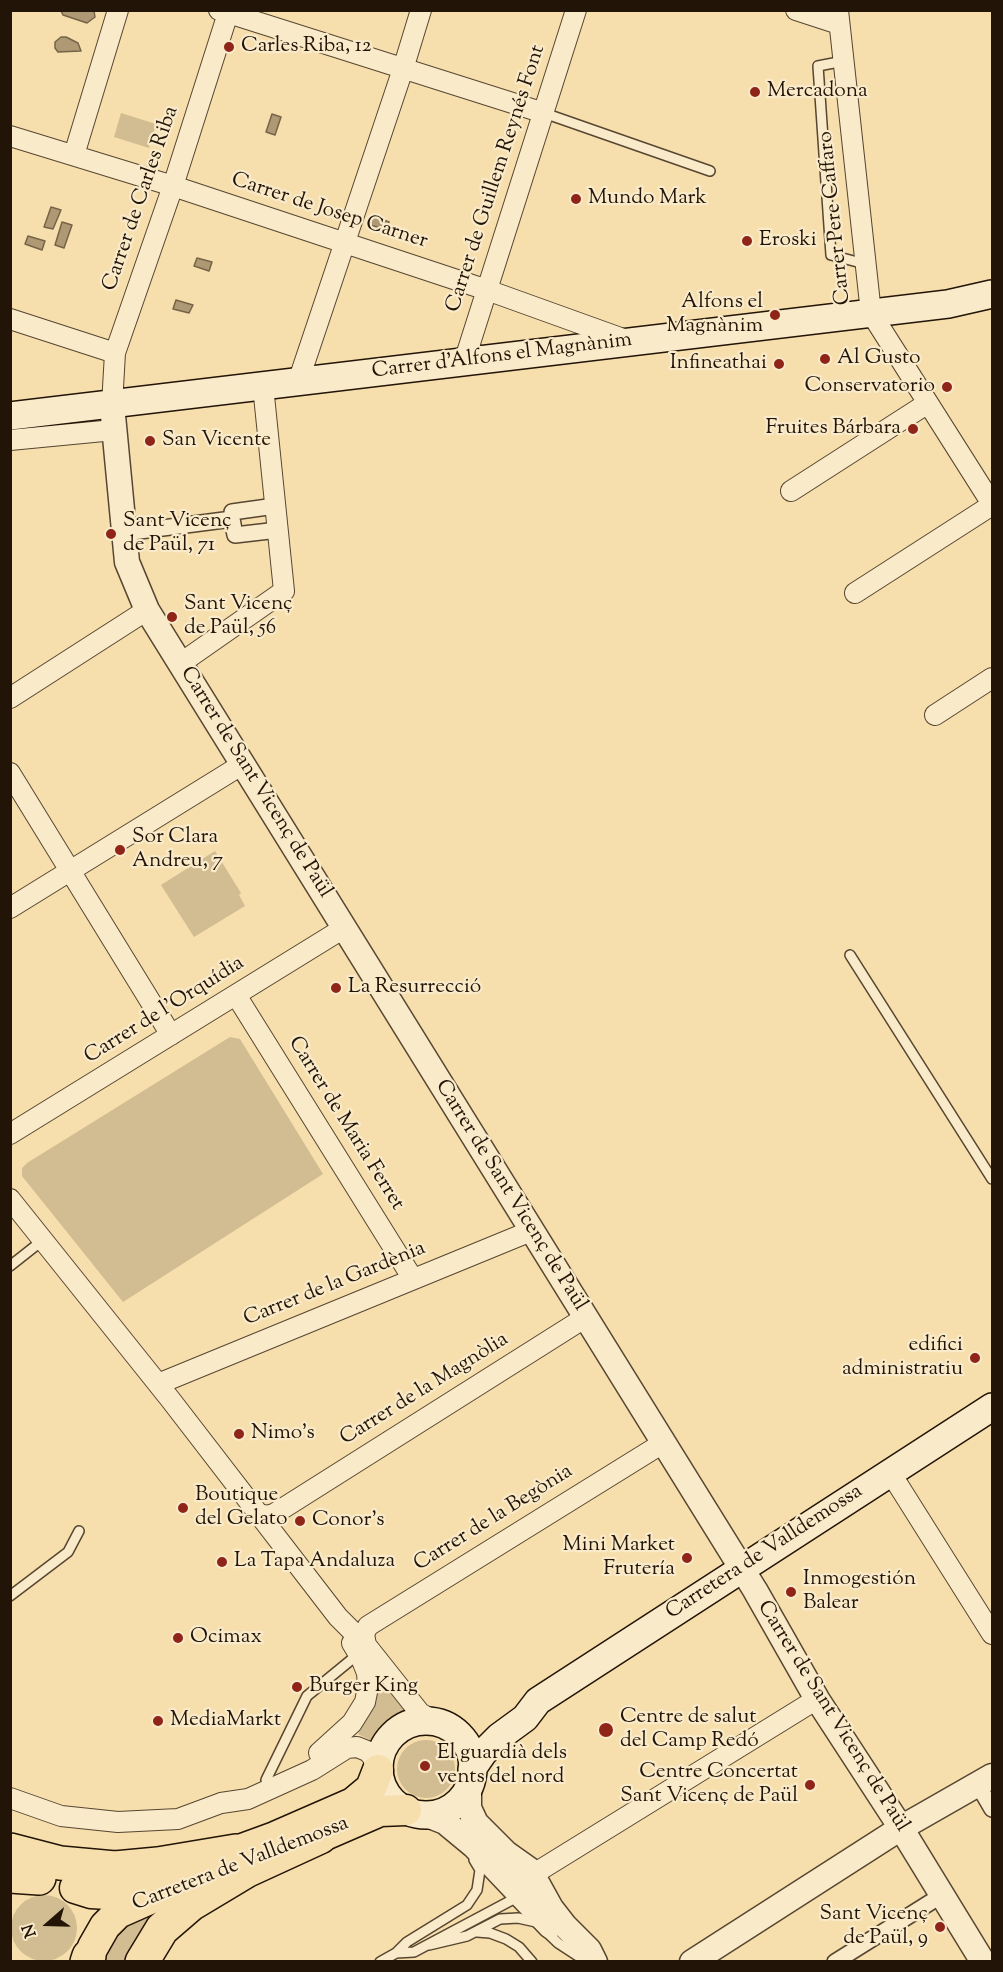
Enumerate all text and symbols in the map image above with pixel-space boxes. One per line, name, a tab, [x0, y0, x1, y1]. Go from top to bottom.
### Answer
place label: Carles Riba, 12	[241, 34, 372, 60]
marker: Carles Riba, 12	[222, 40, 236, 54]
street label: Carrer de Guillem Reynés Font	[442, 42, 552, 316]
place label: Mercadona	[767, 79, 868, 105]
marker: Mercadona	[748, 85, 762, 99]
street label: Carrer de Carles Riba	[99, 103, 185, 295]
street label: Carrer Pere Caffaro	[814, 130, 858, 306]
street label: Carrer de Josep Carner	[228, 168, 430, 256]
place label: Mundo Mark	[588, 186, 707, 212]
marker: Mundo Mark	[569, 192, 583, 206]
place label: Eroski	[759, 228, 817, 254]
marker: Eroski	[740, 234, 754, 248]
place label: Alfons el Magnànim	[666, 290, 763, 340]
marker: Alfons el Magnànim	[768, 308, 782, 322]
street label: Carrer d'Alfons el Magnànim	[371, 329, 633, 385]
place label: Al Gusto	[837, 346, 921, 372]
place label: Infineathai	[670, 351, 767, 377]
marker: Al Gusto	[818, 352, 832, 366]
marker: Infineathai	[772, 357, 786, 371]
place label: Conservatorio	[805, 374, 935, 400]
marker: Conservatorio	[940, 380, 954, 394]
place label: Fruites Bárbara	[765, 416, 901, 442]
marker: Fruites Bárbara	[906, 422, 920, 436]
place label: San Vicente	[162, 428, 271, 454]
marker: San Vicente	[143, 434, 157, 448]
place label: Sant Vicenç de Paül, 71	[123, 509, 232, 559]
marker: Sant Vicenç de Paül, 71	[104, 527, 118, 541]
place label: Sant Vicenç de Paül, 56	[184, 592, 293, 642]
marker: Sant Vicenç de Paül, 56	[165, 610, 179, 624]
street label: Carrer de Sant Vicenç de Paül	[173, 663, 337, 903]
place label: Sor Clara Andreu, 7	[132, 825, 223, 875]
marker: Sor Clara Andreu, 7	[113, 843, 127, 857]
street label: Carrer de l'Orquídia	[80, 952, 250, 1070]
place label: La Resurrecció	[348, 975, 481, 1001]
marker: La Resurrecció	[329, 981, 343, 995]
street label: Carrer de Maria Ferret	[281, 1032, 409, 1216]
street label: Carrer de Sant Vicenç de Paül	[428, 1076, 592, 1316]
street label: Carrer de la Gardènia	[240, 1237, 430, 1333]
street label: Carrer de la Magnòlia	[336, 1328, 514, 1452]
place label: edifici administratiu	[842, 1333, 963, 1383]
marker: edifici administratiu	[968, 1351, 982, 1365]
place label: Nimo's	[251, 1421, 315, 1447]
marker: Nimo's	[232, 1427, 246, 1441]
street label: Carrer de la Begònia	[410, 1460, 578, 1578]
street label: Carretera de Valldemossa	[662, 1480, 868, 1626]
place label: Boutique del Gelato	[195, 1483, 288, 1533]
marker: Boutique del Gelato	[176, 1501, 190, 1515]
place label: Conor's	[312, 1508, 385, 1534]
marker: Conor's	[293, 1514, 307, 1528]
place label: Mini Market Frutería	[563, 1533, 675, 1583]
place label: La Tapa Andaluza	[234, 1549, 395, 1575]
marker: Mini Market Frutería	[680, 1551, 694, 1565]
marker: La Tapa Andaluza	[215, 1555, 229, 1569]
place label: Inmogestión Balear	[803, 1567, 916, 1617]
marker: Inmogestión Balear	[784, 1585, 798, 1599]
street label: Carrer de Sant Vicenç de Paül	[750, 1597, 914, 1837]
place label: Ocimax	[190, 1625, 262, 1651]
marker: Ocimax	[171, 1631, 185, 1645]
place label: Burger King	[309, 1674, 418, 1700]
marker: Burger King	[290, 1680, 304, 1694]
place label: Centre de salut del Camp Redó	[620, 1705, 759, 1755]
place label: MediaMarkt	[170, 1708, 281, 1734]
marker: MediaMarkt	[151, 1714, 165, 1728]
marker: Centre de salut del Camp Redó	[597, 1721, 615, 1739]
place label: El guardià dels vents del nord	[437, 1741, 567, 1791]
marker: El guardià dels vents del nord	[418, 1759, 432, 1773]
place label: Centre Concertat Sant Vicenç de Paül	[620, 1760, 798, 1810]
marker: Centre Concertat Sant Vicenç de Paül	[803, 1778, 817, 1792]
street label: Carretera de Valldemossa	[129, 1812, 353, 1918]
north arrow	[18, 1894, 78, 1954]
place label: Sant Vicenç de Paül, 9	[819, 1902, 928, 1952]
text: N	[18, 1920, 44, 1940]
marker: Sant Vicenç de Paül, 9	[933, 1920, 947, 1934]

